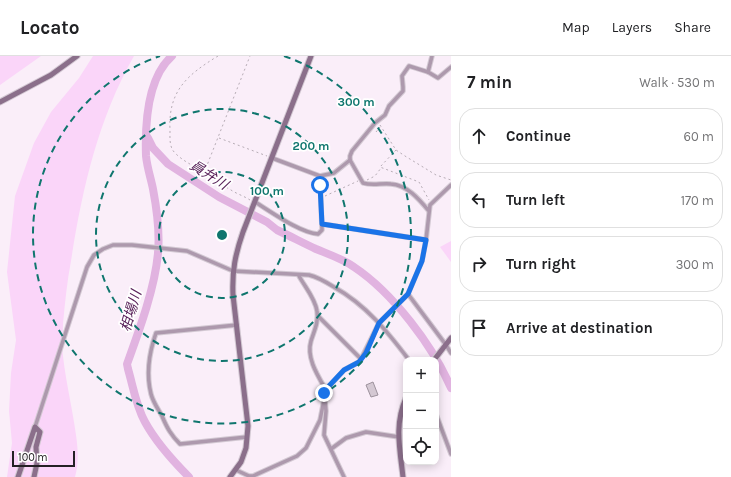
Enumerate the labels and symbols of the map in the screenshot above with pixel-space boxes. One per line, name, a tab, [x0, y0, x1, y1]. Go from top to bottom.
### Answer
text: 300 m	[337, 95, 375, 109]
text: 200 m	[293, 139, 329, 153]
water label: 員弁川	[187, 157, 233, 194]
route start	[311, 176, 329, 194]
text: 100 m	[250, 184, 284, 198]
centre of rings	[215, 228, 229, 242]
water label: 相場川	[117, 287, 146, 334]
route end	[315, 384, 333, 402]
scale bar	[12, 449, 75, 468]

